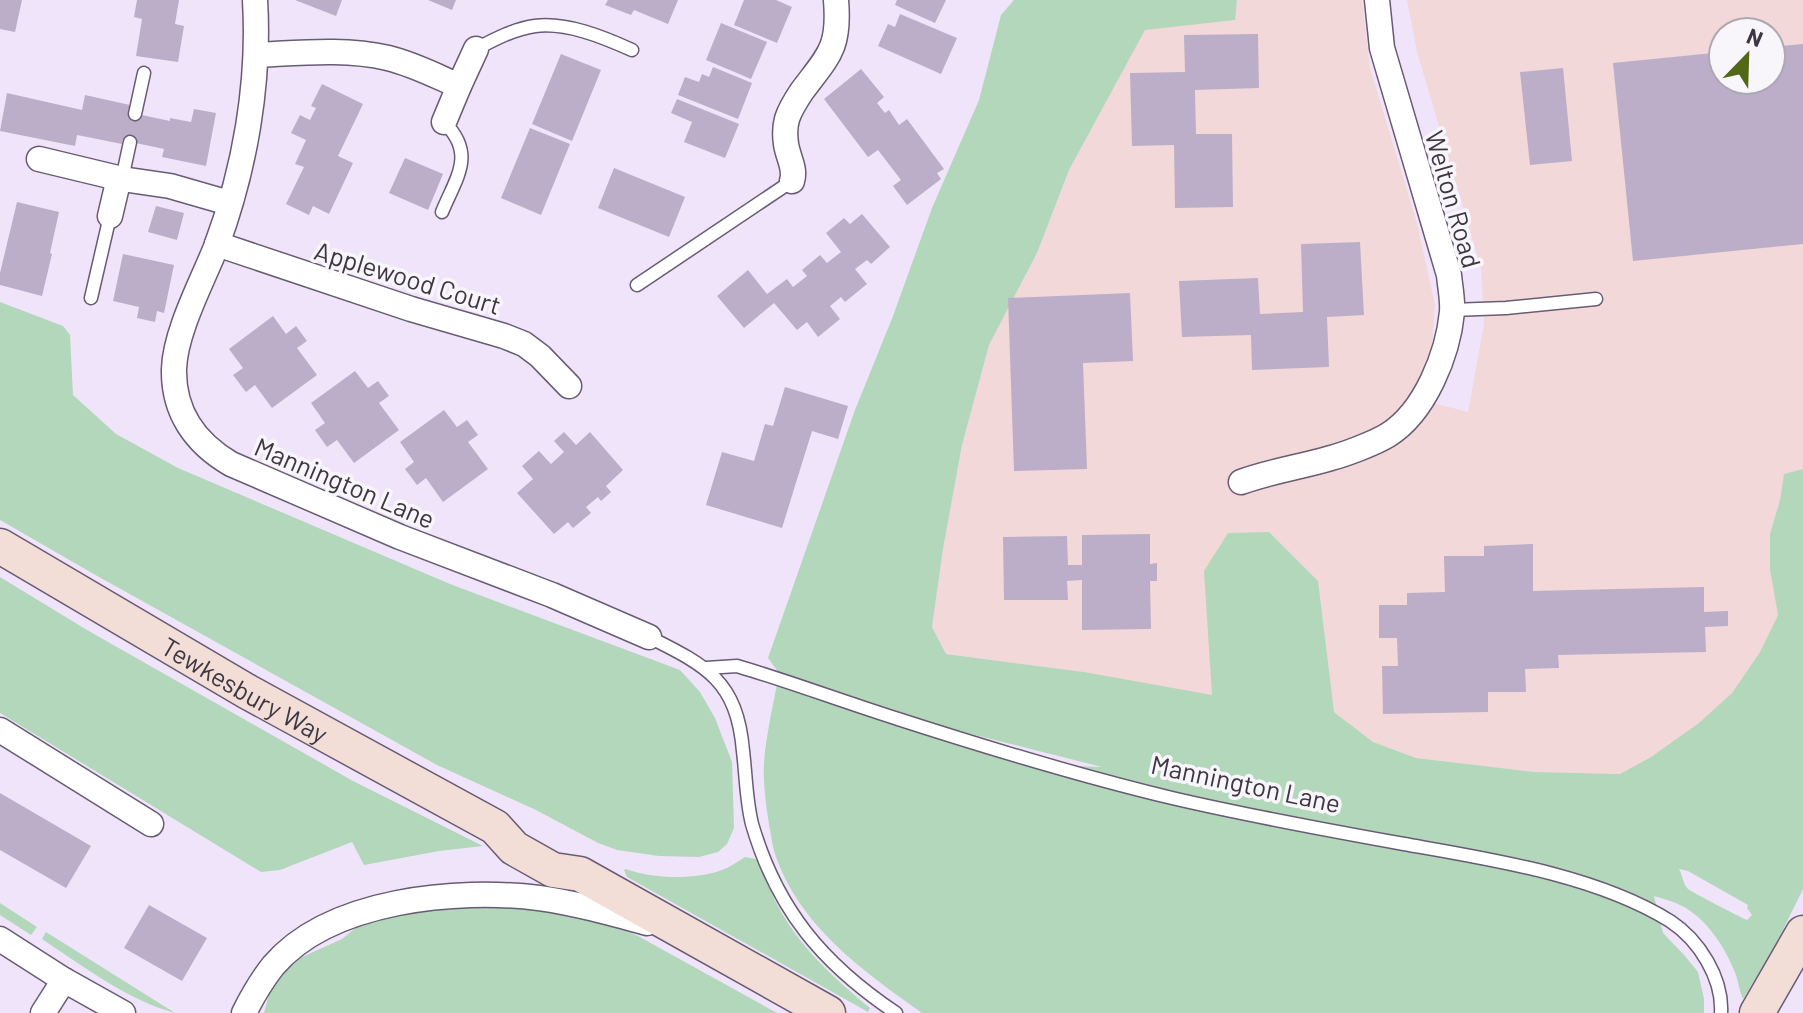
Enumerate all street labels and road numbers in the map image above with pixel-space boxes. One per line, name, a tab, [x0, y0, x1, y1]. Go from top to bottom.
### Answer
street label: Welton Road	[1420, 127, 1488, 271]
street label: Applewood Court	[311, 234, 505, 320]
street label: Mannington Lane	[250, 430, 440, 534]
street label: Tewkesbury Way	[157, 629, 334, 748]
street label: Mannington Lane	[1149, 748, 1343, 818]

